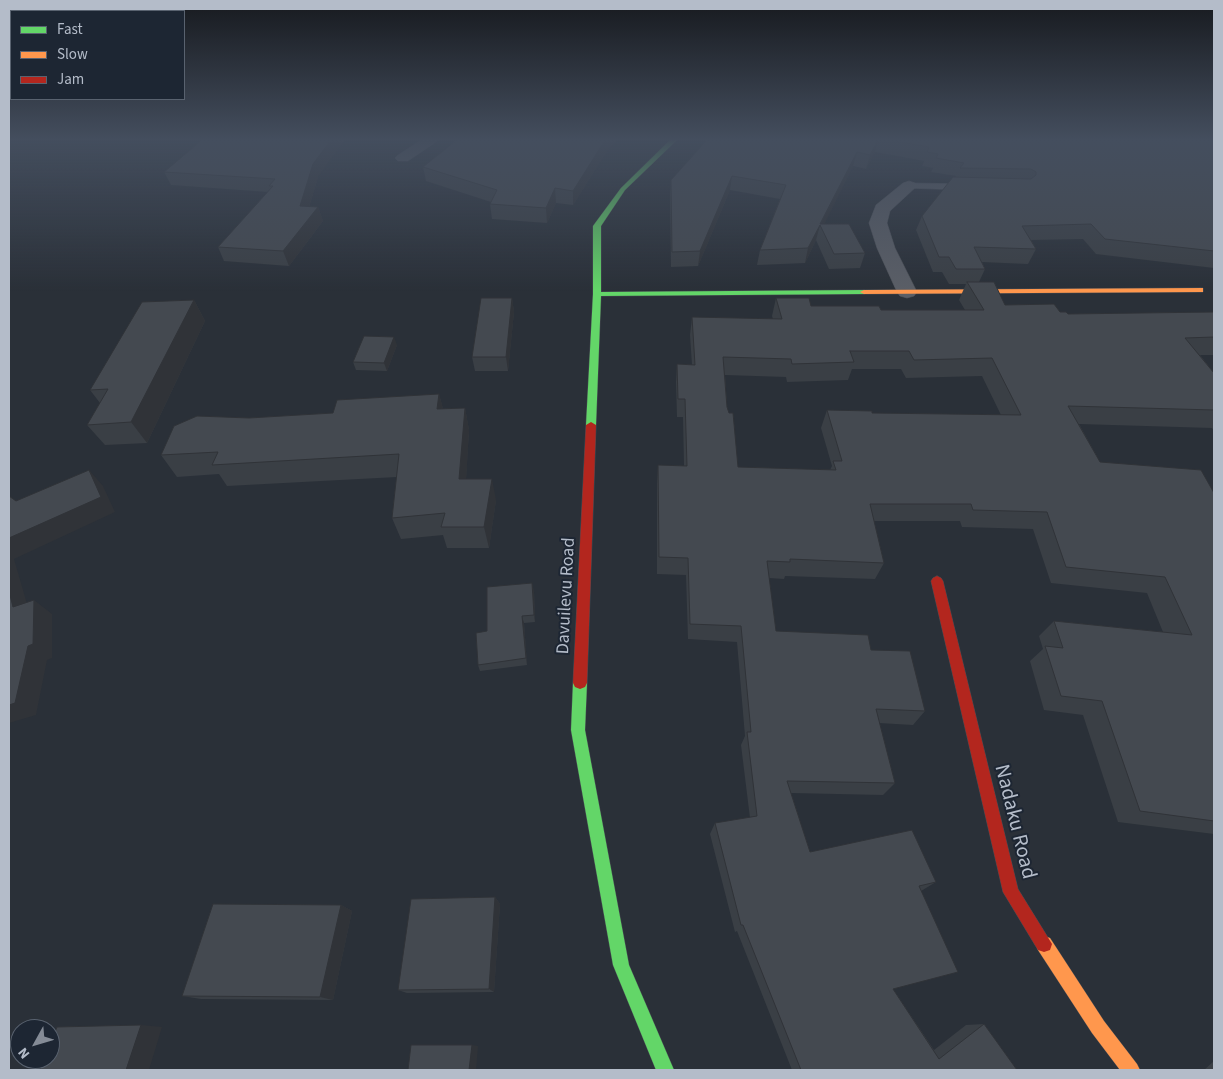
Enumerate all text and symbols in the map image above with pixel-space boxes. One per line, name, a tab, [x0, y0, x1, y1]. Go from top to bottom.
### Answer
legend	[10, 10, 185, 100]
text: Fast	[57, 19, 83, 40]
text: Slow	[57, 44, 88, 65]
text: Jam	[57, 69, 84, 90]
street label: Davuilevu Road	[553, 537, 581, 655]
street label: Nadaku Road	[988, 762, 1040, 882]
north arrow	[10, 1019, 60, 1069]
text: N	[13, 1043, 35, 1063]

